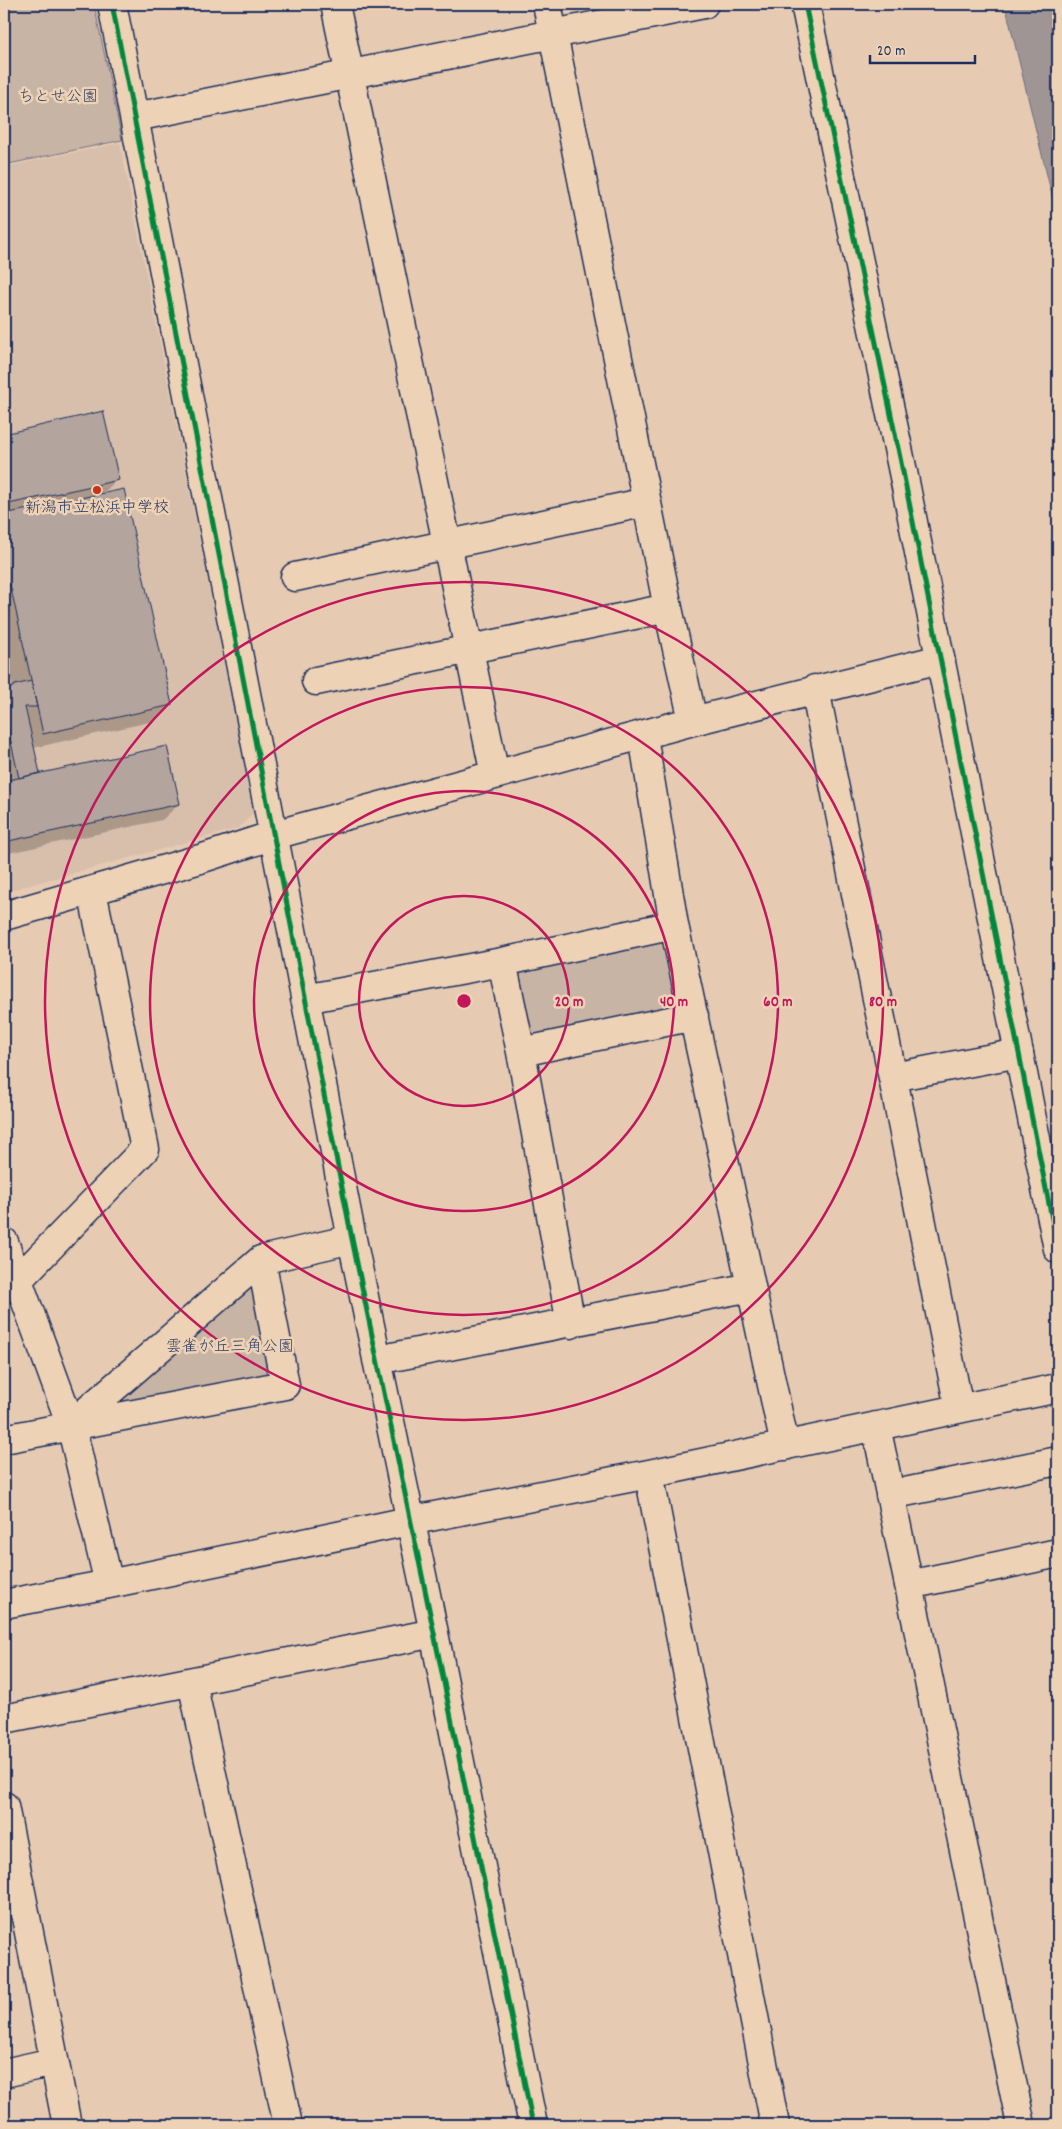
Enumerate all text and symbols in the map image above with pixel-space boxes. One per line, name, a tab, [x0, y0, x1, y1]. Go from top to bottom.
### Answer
scale bar	[870, 32, 974, 64]
text: 20 m	[877, 41, 905, 63]
park label: ちとせ公園	[18, 86, 98, 109]
marker: 新潟市立松浜中学校	[91, 484, 103, 496]
place label: 新潟市立松浜中学校	[25, 497, 169, 520]
centre of rings	[455, 992, 473, 1010]
text: 20 m	[555, 992, 583, 1014]
text: 40 m	[660, 992, 688, 1014]
text: 60 m	[763, 992, 793, 1014]
text: 80 m	[869, 992, 897, 1014]
park label: 雲雀が丘三角公園	[166, 1336, 294, 1359]

